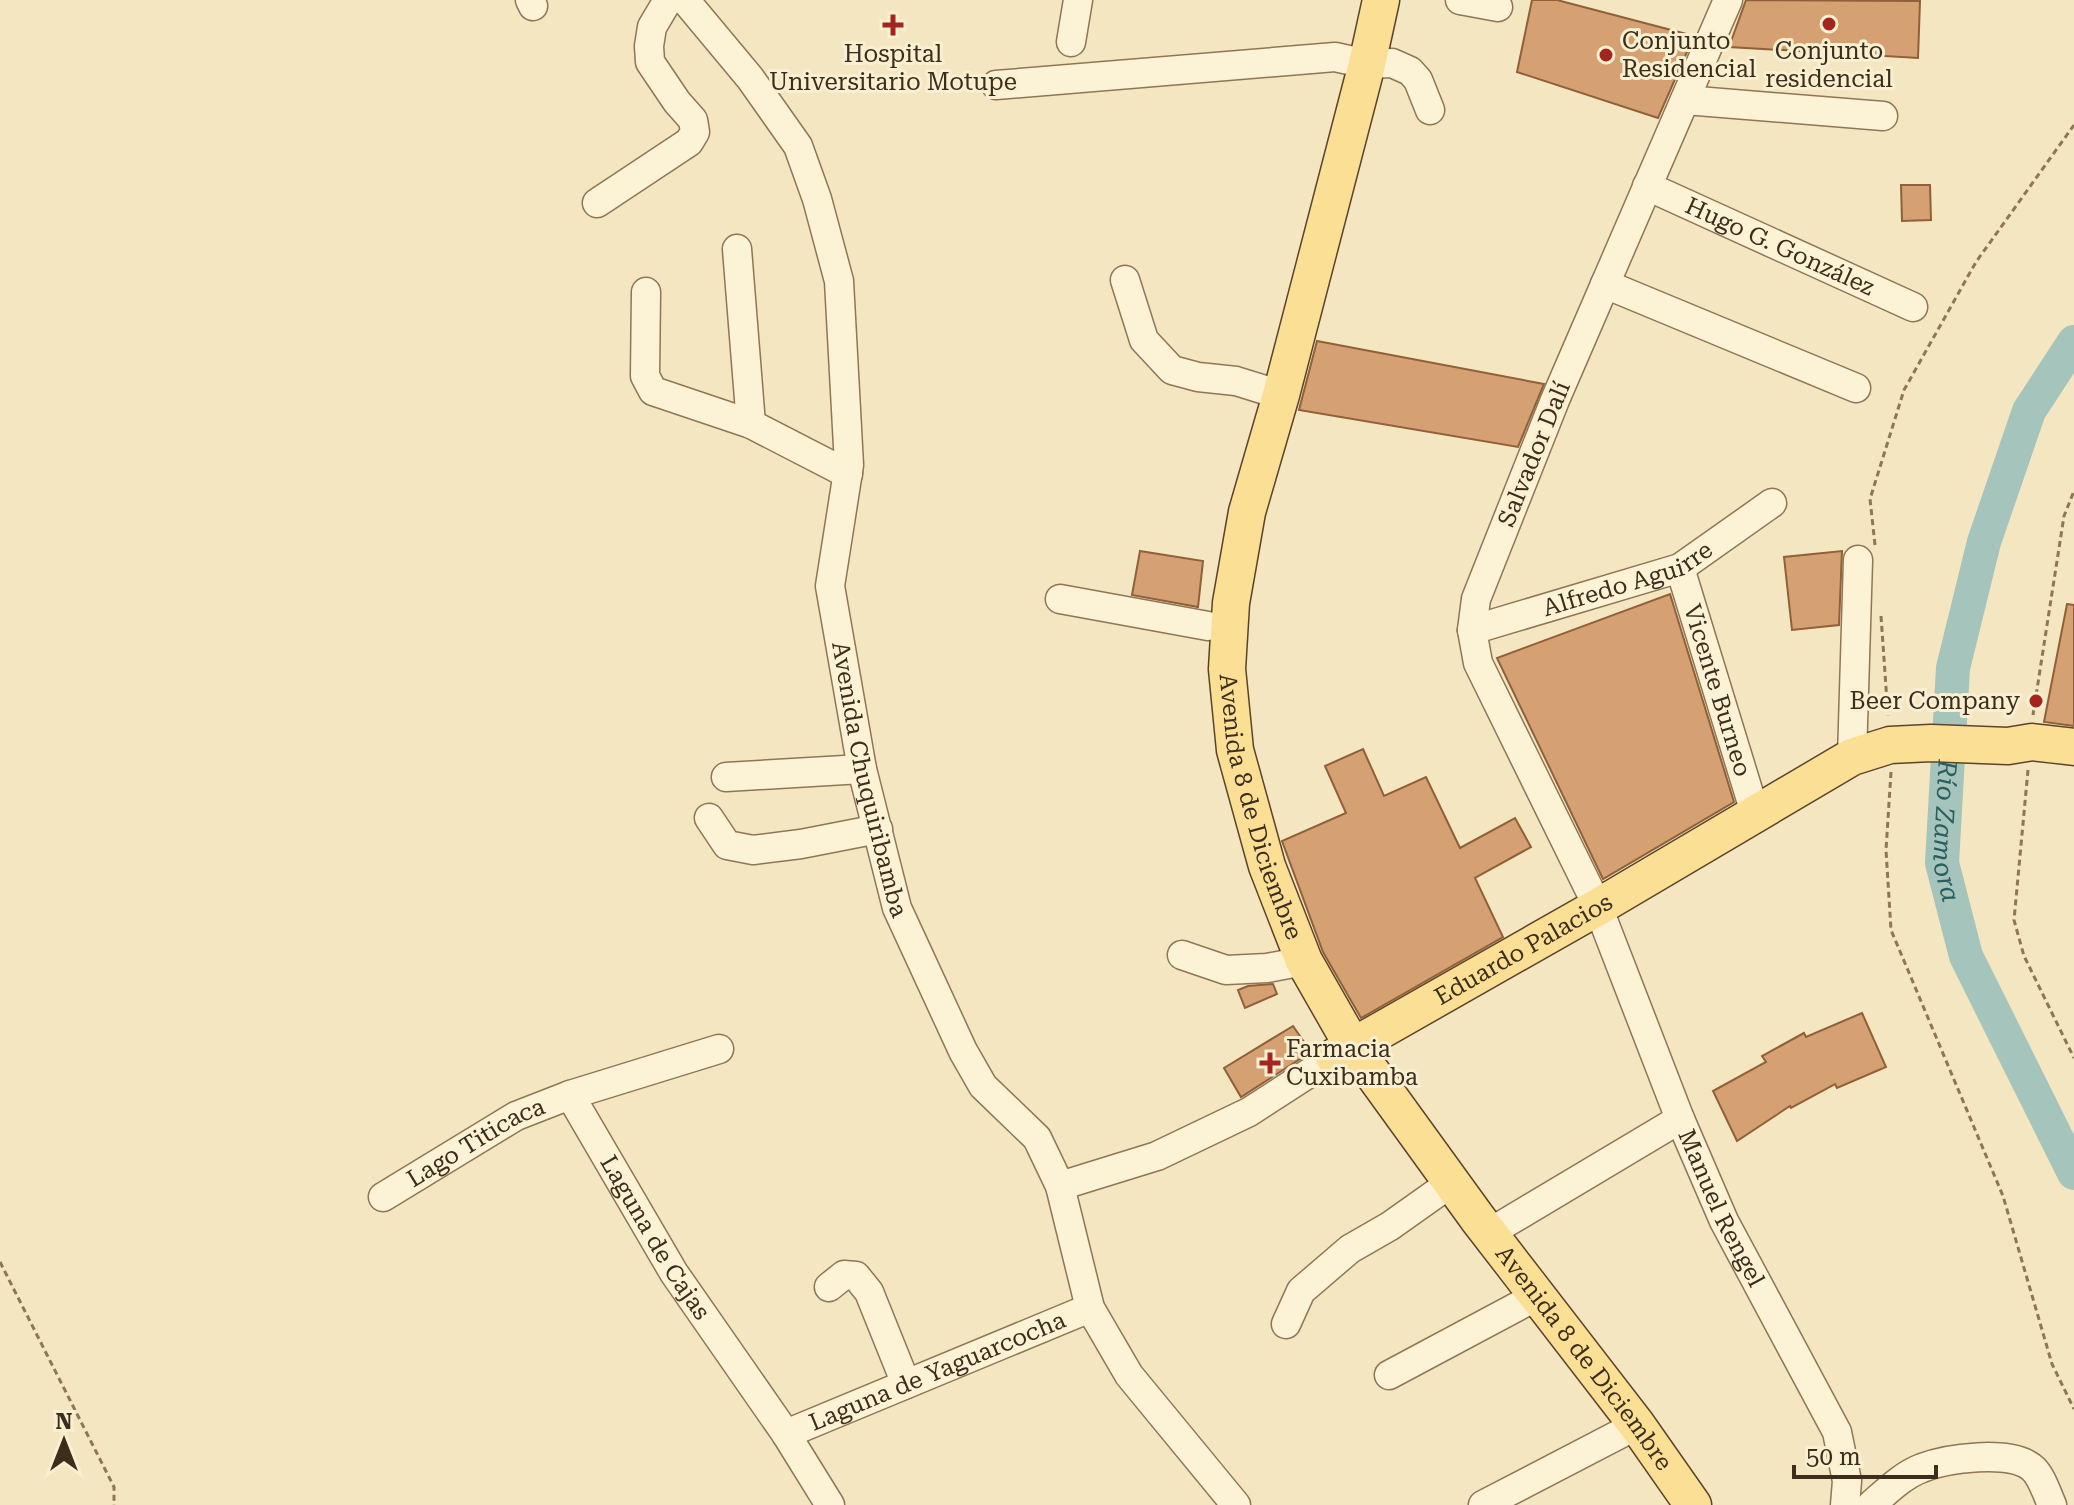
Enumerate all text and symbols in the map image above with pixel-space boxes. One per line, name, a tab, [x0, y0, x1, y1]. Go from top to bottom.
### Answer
marker: Hospital Universitario Motupe	[882, 14, 904, 36]
marker: Conjunto residencial	[1820, 15, 1838, 33]
place label: Conjunto Residencial	[1622, 27, 1756, 83]
place label: Conjunto residencial	[1765, 37, 1893, 93]
place label: Hospital Universitario Motupe	[769, 40, 1017, 96]
marker: Conjunto Residencial	[1597, 46, 1615, 64]
street label: Hugo G. González	[1681, 191, 1879, 301]
street label: Salvador Dalí	[1492, 377, 1576, 531]
street label: Alfredo Aguirre	[1539, 536, 1718, 622]
street label: Vicente Burneo	[1678, 601, 1757, 780]
street label: Avenida Chuquiribamba	[826, 639, 913, 922]
street label: Avenida 8 de Diciembre	[1214, 672, 1308, 944]
place label: Beer Company	[1850, 687, 2021, 715]
marker: Beer Company	[2027, 692, 2045, 710]
water label: Río Zamora	[1927, 758, 1966, 905]
street label: Eduardo Palacios	[1430, 888, 1617, 1011]
place label: Farmacia Cuxibamba	[1286, 1035, 1418, 1091]
marker: Farmacia Cuxibamba	[1261, 1054, 1279, 1072]
street label: Lago Titicaca	[402, 1092, 549, 1193]
street label: Manuel Rengel	[1672, 1125, 1770, 1291]
street label: Laguna de Cajas	[594, 1150, 716, 1325]
street label: Avenida 8 de Diciembre	[1490, 1240, 1678, 1476]
street label: Laguna de Yaguarcocha	[805, 1306, 1070, 1437]
north arrow	[24, 1401, 104, 1481]
text: N	[56, 1409, 73, 1434]
scale bar	[1794, 1429, 1936, 1479]
text: 50 m	[1806, 1443, 1861, 1471]

